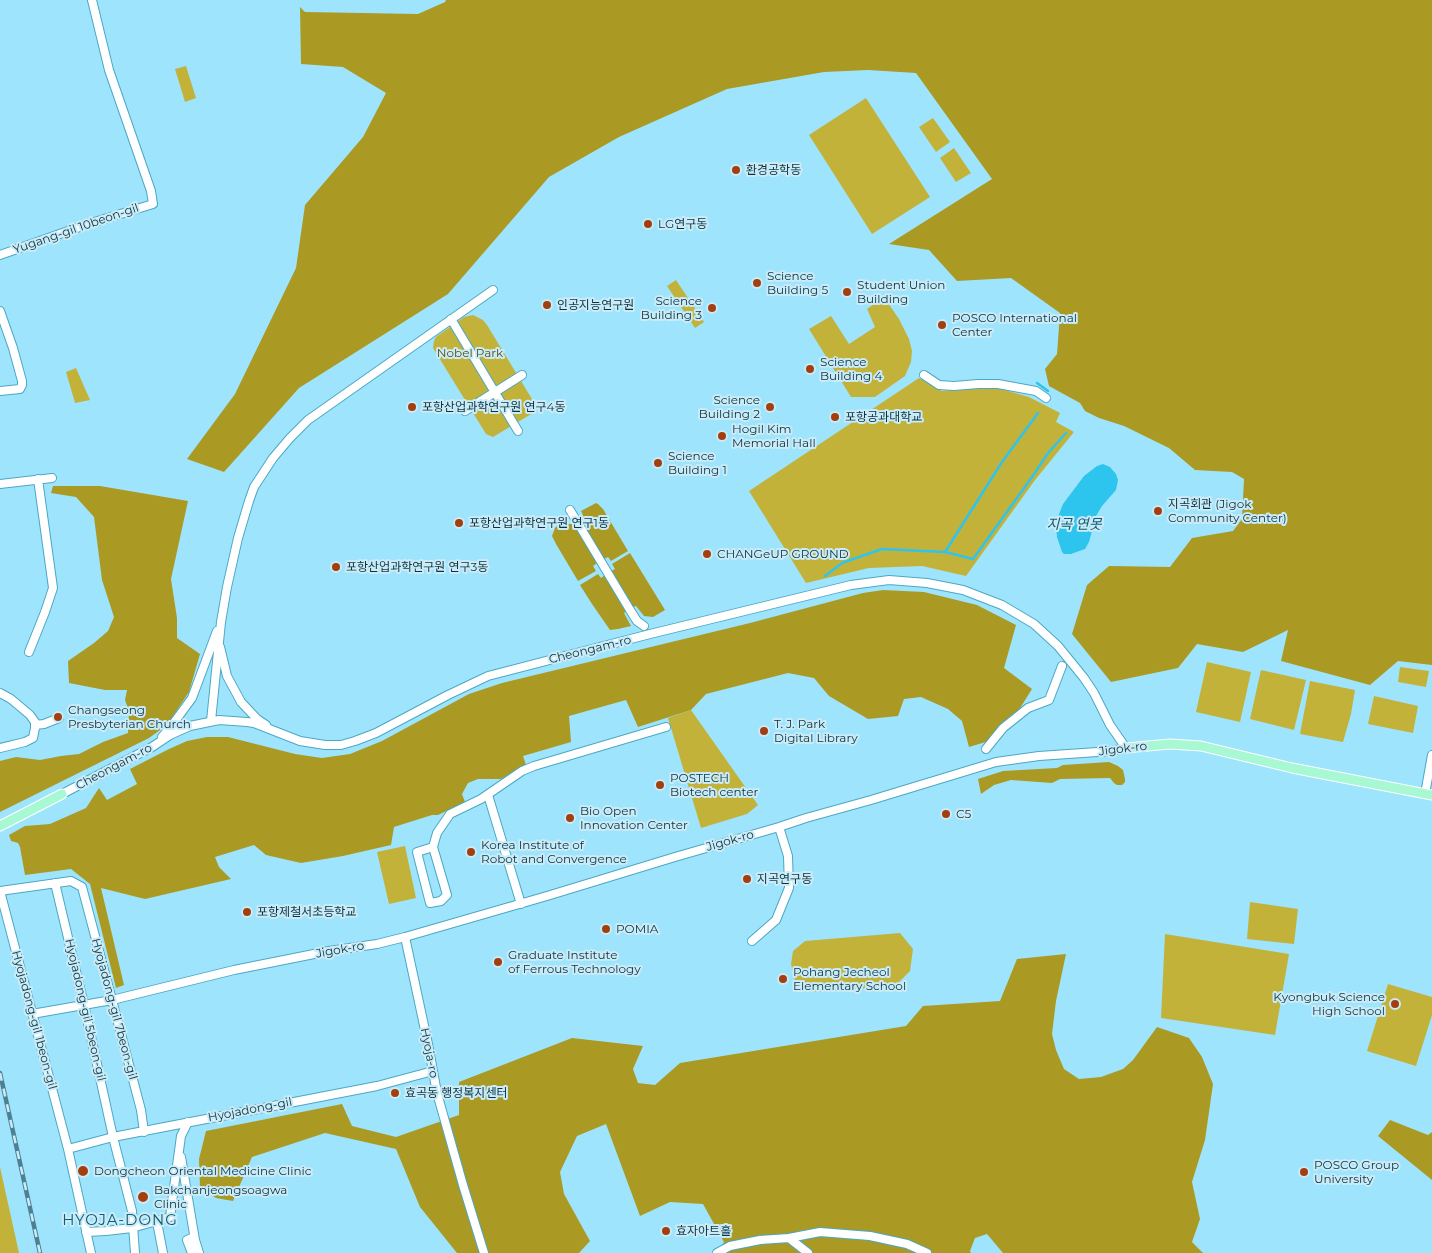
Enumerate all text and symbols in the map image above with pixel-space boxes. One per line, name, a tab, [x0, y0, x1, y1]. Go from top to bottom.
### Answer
place label: 환경공학동	[746, 163, 801, 177]
marker: 환경공학동	[730, 164, 742, 176]
street label: Yugang-gil 10beon-gil	[11, 201, 141, 257]
place label: LG연구동	[658, 217, 707, 231]
marker: LG연구동	[642, 218, 654, 230]
place label: Science Building 5	[767, 269, 828, 297]
marker: Science Building 5	[751, 277, 763, 289]
place label: Student Union Building	[857, 278, 945, 306]
marker: Student Union Building	[841, 286, 853, 298]
place label: Science Building 3	[641, 294, 702, 322]
place label: 인공지능연구원	[557, 298, 634, 312]
marker: 인공지능연구원	[541, 299, 553, 311]
marker: Science Building 3	[706, 302, 718, 314]
place label: POSCO International Center	[952, 311, 1077, 339]
marker: POSCO International Center	[936, 319, 948, 331]
park label: Nobel Park	[437, 346, 503, 360]
place label: Science Building 4	[820, 355, 882, 383]
marker: Science Building 4	[804, 363, 816, 375]
place label: Science Building 2	[699, 393, 760, 421]
place label: 포항산업과학연구원 연구4동	[422, 400, 566, 414]
marker: 포항산업과학연구원 연구4동	[406, 401, 418, 413]
marker: Science Building 2	[764, 401, 776, 413]
place label: 포항공과대학교	[845, 410, 922, 424]
marker: 포항공과대학교	[829, 411, 841, 423]
place label: Hogil Kim Memorial Hall	[732, 422, 816, 450]
marker: Hogil Kim Memorial Hall	[716, 430, 728, 442]
place label: Science Building 1	[668, 449, 727, 477]
marker: Science Building 1	[652, 457, 664, 469]
place label: 지곡회관 (Jigok Community Center)	[1168, 497, 1287, 525]
marker: 지곡회관 (Jigok Community Center)	[1152, 505, 1164, 517]
place label: 포항산업과학연구원 연구1동	[469, 516, 609, 530]
marker: 포항산업과학연구원 연구1동	[453, 517, 465, 529]
water label: 지곡 연못	[1046, 517, 1102, 533]
place label: CHANGeUP GROUND	[717, 547, 849, 561]
marker: CHANGeUP GROUND	[701, 548, 713, 560]
place label: 포항산업과학연구원 연구3동	[346, 560, 488, 574]
marker: 포항산업과학연구원 연구3동	[330, 561, 342, 573]
street label: Cheongam-ro	[547, 633, 633, 667]
place label: Changseong Presbyterian Church	[68, 703, 191, 731]
marker: Changseong Presbyterian Church	[52, 711, 64, 723]
place label: T. J. Park Digital Library	[774, 717, 858, 745]
marker: T. J. Park Digital Library	[758, 725, 770, 737]
street label: Jigok-ro	[1098, 739, 1148, 759]
street label: Cheongam-ro	[73, 741, 155, 793]
place label: POSTECH Biotech center	[670, 771, 758, 799]
marker: POSTECH Biotech center	[654, 779, 666, 791]
place label: Bio Open Innovation Center	[580, 804, 688, 832]
place label: C5	[956, 807, 971, 821]
marker: C5	[940, 808, 952, 820]
marker: Bio Open Innovation Center	[564, 812, 576, 824]
street label: Jigok-ro	[705, 827, 755, 855]
place label: Korea Institute of Robot and Convergence	[481, 838, 627, 866]
marker: Korea Institute of Robot and Convergence	[465, 846, 477, 858]
place label: 지곡연구동	[757, 872, 812, 886]
marker: 지곡연구동	[741, 873, 753, 885]
place label: 포항제철서초등학교	[257, 905, 356, 919]
marker: 포항제철서초등학교	[241, 906, 253, 918]
place label: POMIA	[616, 922, 658, 936]
marker: POMIA	[600, 923, 612, 935]
street label: Hyojadong-gil 5beon-gil	[62, 937, 108, 1083]
street label: Hyojadong-gil 7beon-gil	[88, 937, 140, 1081]
street label: Jigok-ro	[315, 939, 365, 961]
place label: Graduate Institute of Ferrous Technology	[508, 948, 641, 976]
street label: Hyojadong-gil 1beon-gil	[9, 949, 59, 1091]
marker: Graduate Institute of Ferrous Technology	[492, 956, 504, 968]
place label: Pohang Jecheol Elementary School	[793, 965, 906, 993]
marker: Pohang Jecheol Elementary School	[777, 973, 789, 985]
place label: Kyongbuk Science High School	[1273, 990, 1385, 1018]
marker: Kyongbuk Science High School	[1389, 998, 1401, 1010]
street label: Hyoja-ro	[417, 1027, 441, 1079]
place label: 효곡동 행정복지센터	[405, 1086, 508, 1100]
marker: 효곡동 행정복지센터	[389, 1087, 401, 1099]
street label: Hyojadong-gil	[207, 1095, 293, 1125]
place label: POSCO Group University	[1314, 1158, 1399, 1186]
marker: Dongcheon Oriental Medicine Clinic	[76, 1164, 90, 1178]
place label: Dongcheon Oriental Medicine Clinic	[94, 1164, 312, 1178]
marker: POSCO Group University	[1298, 1166, 1310, 1178]
place label: Bakchanjeongsoagwa Clinic	[154, 1183, 287, 1211]
marker: Bakchanjeongsoagwa Clinic	[136, 1190, 150, 1204]
district label: HYOJA-DONG	[61, 1212, 179, 1230]
place label: 효자아트홀	[676, 1224, 731, 1238]
marker: 효자아트홀	[660, 1225, 672, 1237]

